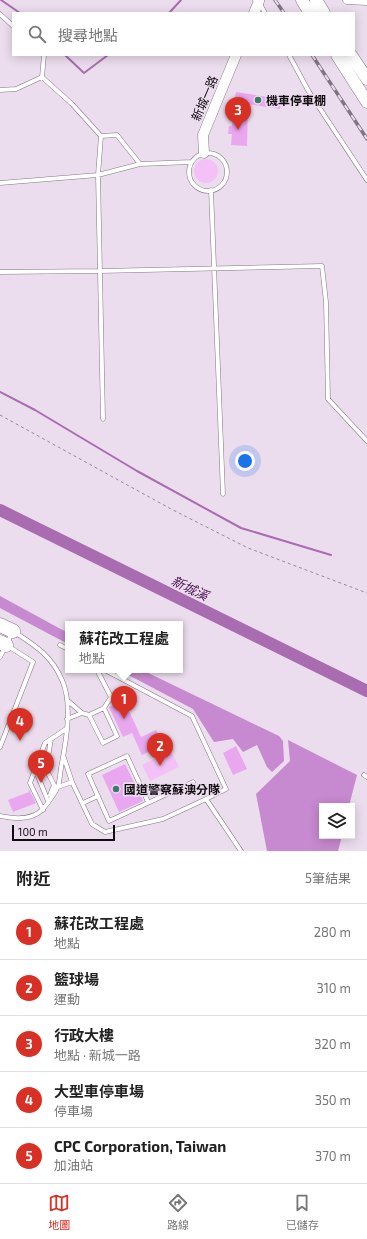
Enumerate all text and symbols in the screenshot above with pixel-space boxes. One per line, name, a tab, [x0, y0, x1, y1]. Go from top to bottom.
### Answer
search box	[12, 12, 355, 56]
icon: search	[26, 23, 48, 45]
text: 搜尋地點	[58, 26, 118, 44]
street label: 新城一路	[188, 73, 220, 123]
place label: 機車停車棚	[266, 93, 326, 107]
marker: 機車停車棚	[253, 95, 263, 105]
pin: 3	[225, 97, 251, 130]
your location	[235, 451, 255, 471]
water label: 新城溪	[169, 572, 213, 605]
popup	[65, 621, 183, 673]
text: 蘇花改工程處	[79, 629, 169, 647]
text: 地點	[79, 650, 105, 666]
pin: 1	[111, 686, 137, 719]
pin: 4	[7, 708, 33, 741]
pin: 2	[147, 733, 173, 766]
pin: 5	[28, 750, 54, 783]
place label: 國道警察蘇澳分隊	[124, 782, 220, 796]
marker: 國道警察蘇澳分隊	[111, 784, 121, 794]
map controls	[319, 803, 355, 839]
button: layers	[319, 803, 355, 839]
scale bar	[12, 823, 115, 842]
text: 100 m	[18, 825, 48, 838]
text: 附近	[16, 868, 50, 888]
text: 5筆結果	[305, 870, 351, 886]
text: 蘇花改工程處	[54, 914, 144, 932]
text: 1	[26, 924, 32, 940]
text: 280 m	[314, 924, 351, 940]
text: 地點	[54, 935, 80, 951]
text: 籃球場	[54, 970, 99, 988]
text: 2	[25, 980, 33, 996]
text: 310 m	[316, 980, 351, 996]
text: 運動	[54, 991, 80, 1007]
text: 行政大樓	[54, 1026, 114, 1044]
text: 3	[25, 1036, 33, 1052]
text: 320 m	[314, 1036, 351, 1052]
text: 地點 · 新城一路	[54, 1047, 141, 1063]
text: 大型車停車場	[54, 1082, 144, 1100]
text: 4	[25, 1092, 33, 1108]
text: 350 m	[315, 1092, 351, 1108]
text: 停車場	[54, 1103, 93, 1119]
text: CPC Corporation, Taiwan	[54, 1137, 226, 1155]
text: 5	[25, 1148, 33, 1164]
text: 370 m	[315, 1148, 351, 1164]
text: 加油站	[54, 1157, 93, 1173]
tab: 地圖	[48, 1192, 70, 1232]
tab: 路線	[167, 1192, 189, 1232]
tab: 已儲存	[286, 1192, 319, 1232]

